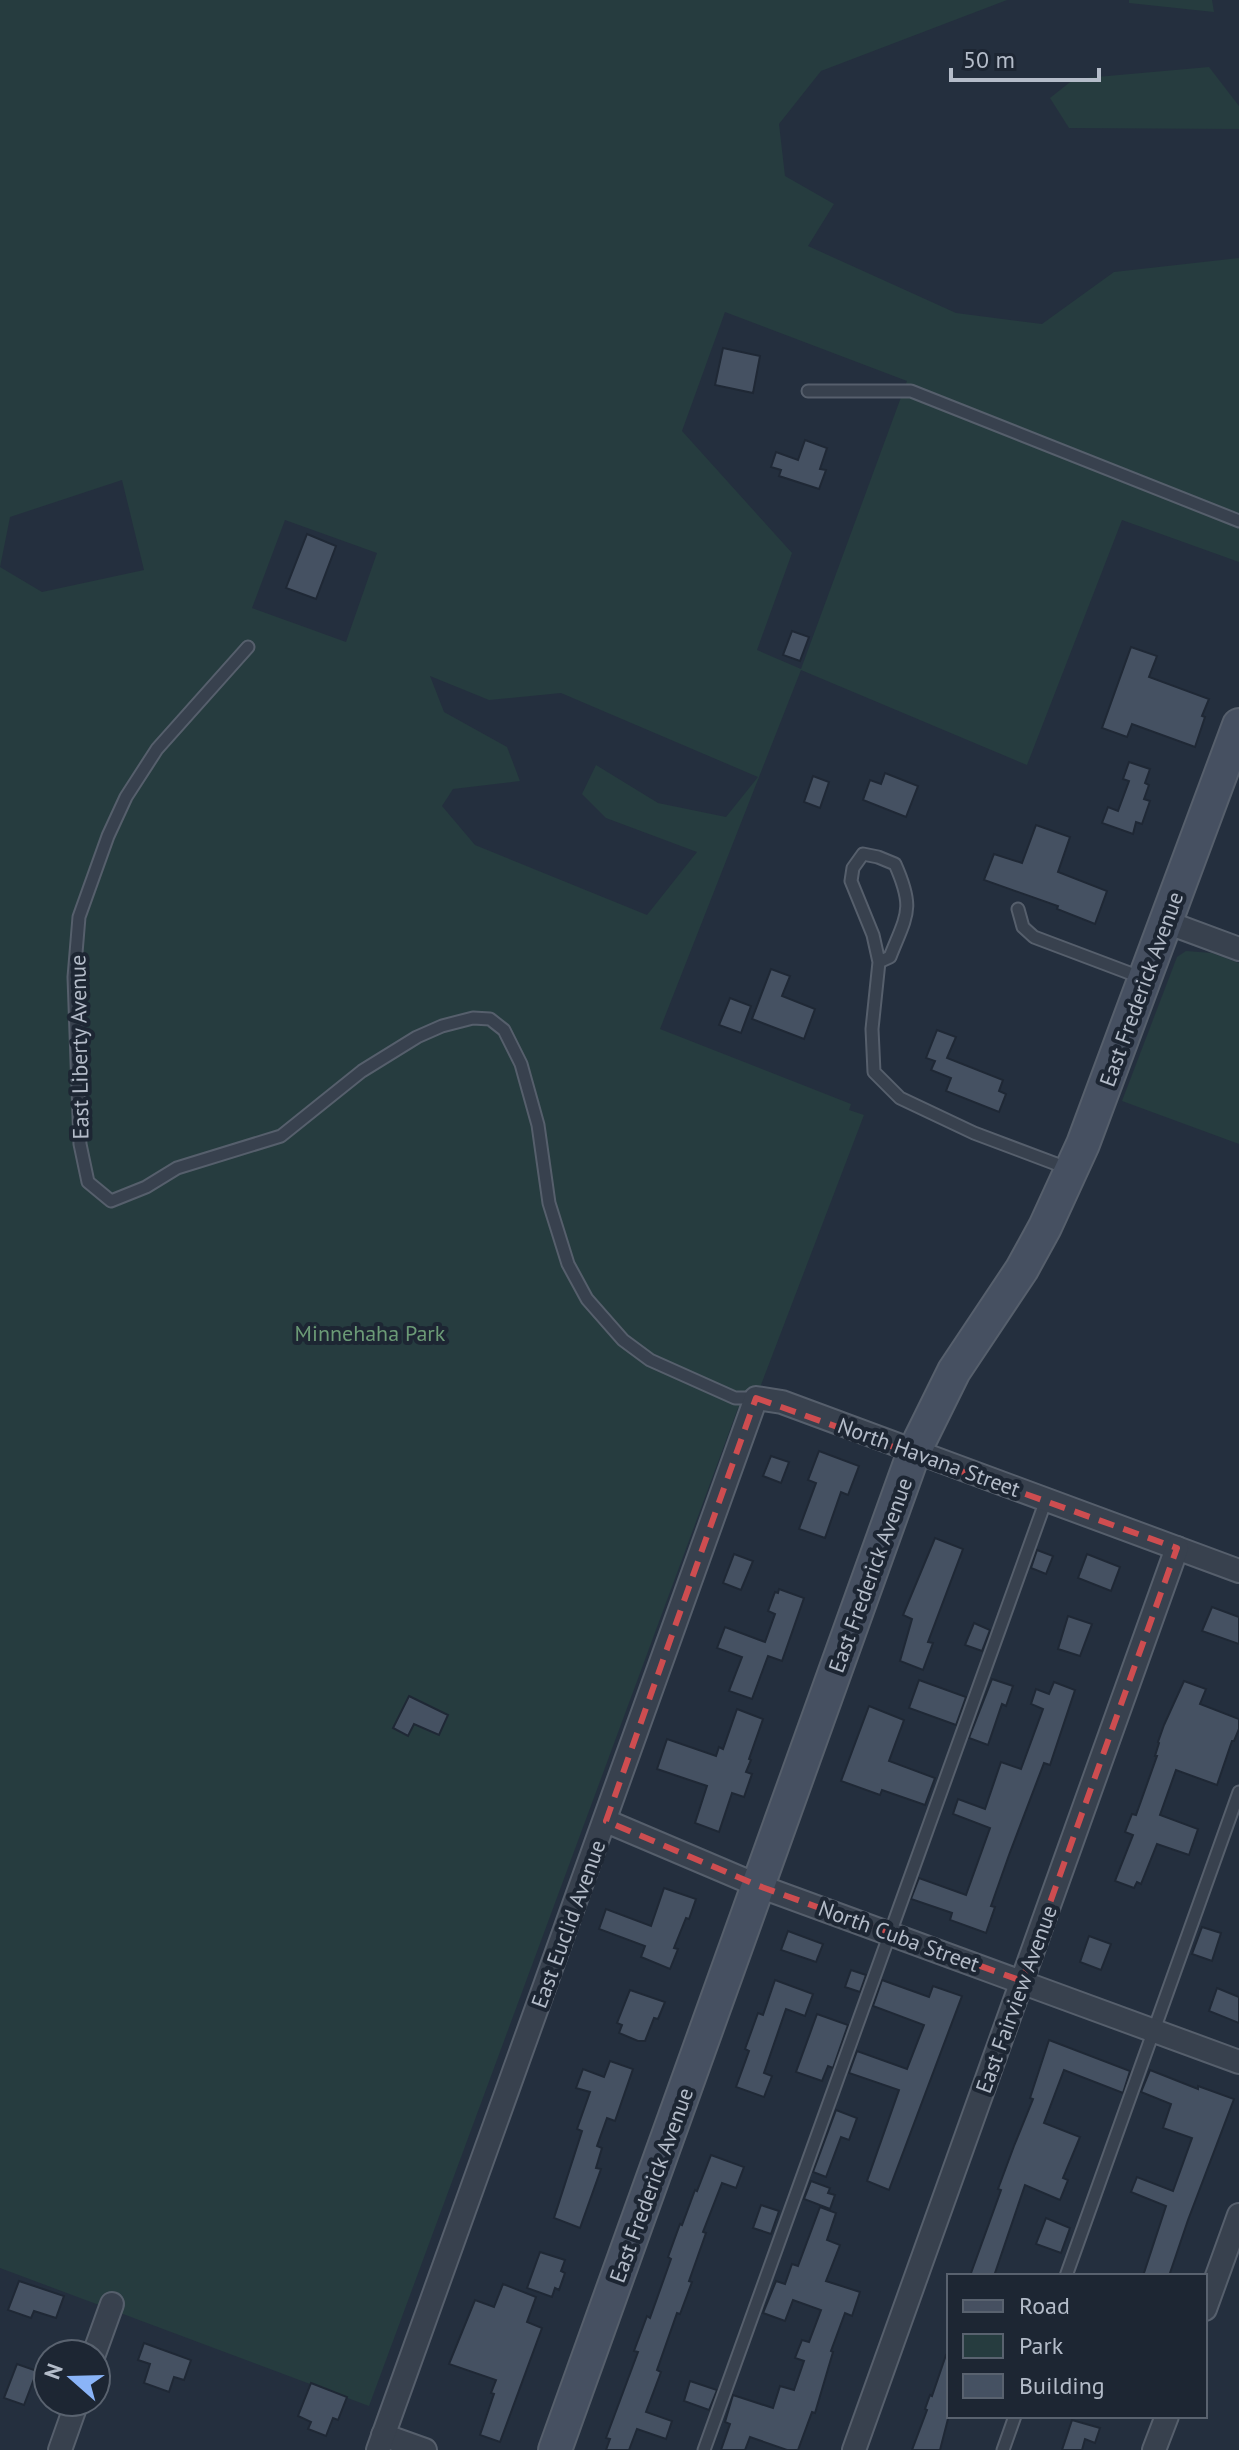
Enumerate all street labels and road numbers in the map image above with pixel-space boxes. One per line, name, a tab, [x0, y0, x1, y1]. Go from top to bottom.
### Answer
street label: East Frederick Avenue	[1093, 888, 1189, 1090]
street label: East Liberty Avenue	[63, 954, 95, 1140]
street label: North Havana Street	[834, 1411, 1025, 1503]
street label: East Frederick Avenue	[822, 1474, 918, 1676]
street label: East Euclid Avenue	[525, 1836, 611, 2012]
street label: North Cuba Street	[815, 1894, 984, 1978]
street label: East Fairview Avenue	[969, 1901, 1063, 2097]
street label: East Frederick Avenue	[603, 2084, 699, 2286]

